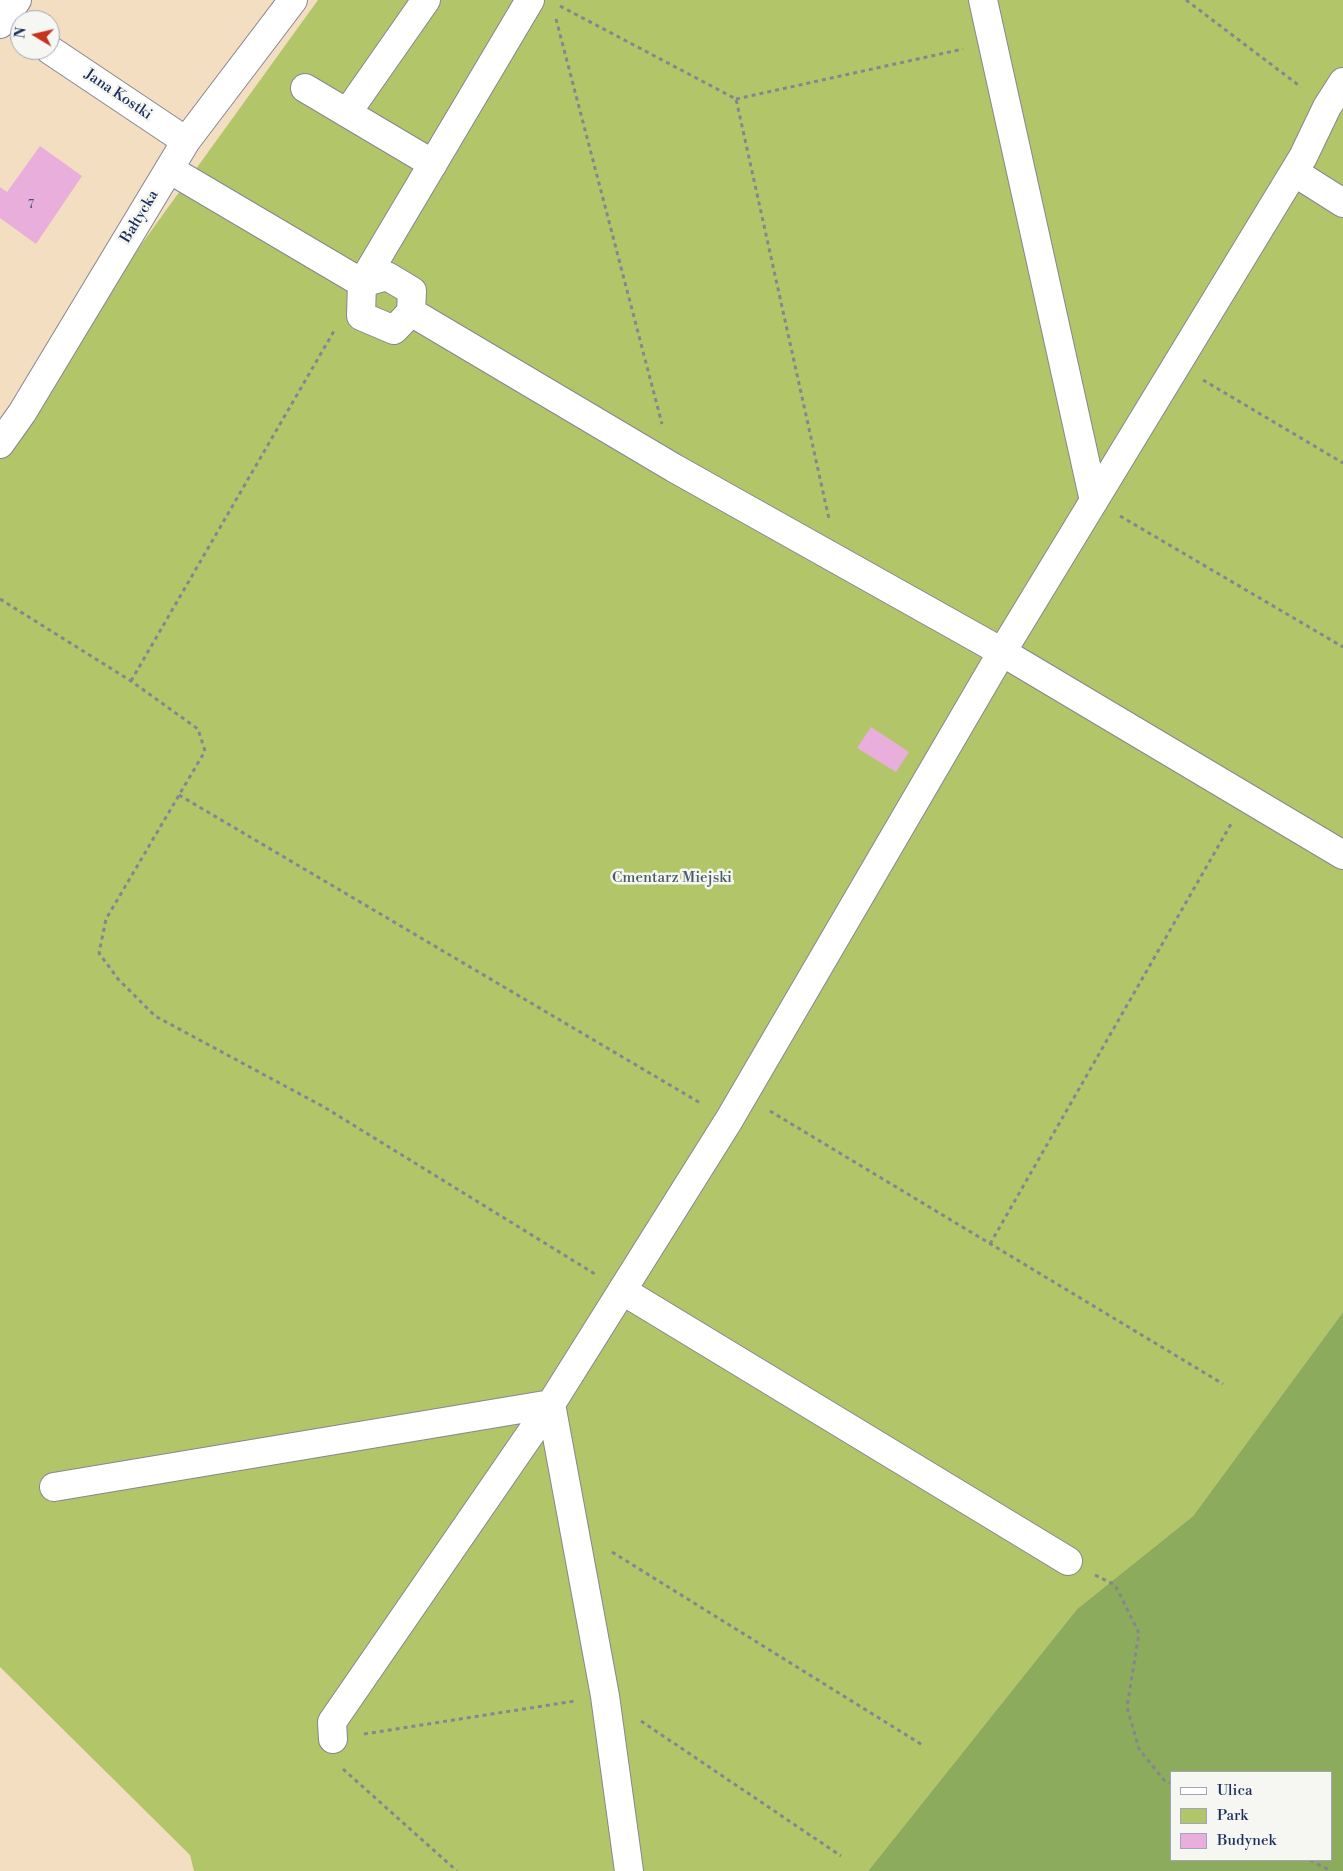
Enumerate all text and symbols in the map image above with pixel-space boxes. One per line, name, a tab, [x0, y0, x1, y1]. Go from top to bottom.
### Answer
north arrow	[10, 10, 60, 60]
text: N	[11, 26, 31, 40]
street label: Jana Kostki	[81, 66, 155, 124]
street label: Bałtycka	[117, 187, 163, 247]
house number: 7	[28, 198, 34, 212]
park label: Cmentarz Miejski	[612, 869, 732, 887]
legend	[1170, 1771, 1333, 1861]
text: Ulica	[1217, 1781, 1253, 1800]
text: Park	[1217, 1806, 1248, 1825]
text: Budynek	[1217, 1831, 1276, 1850]

